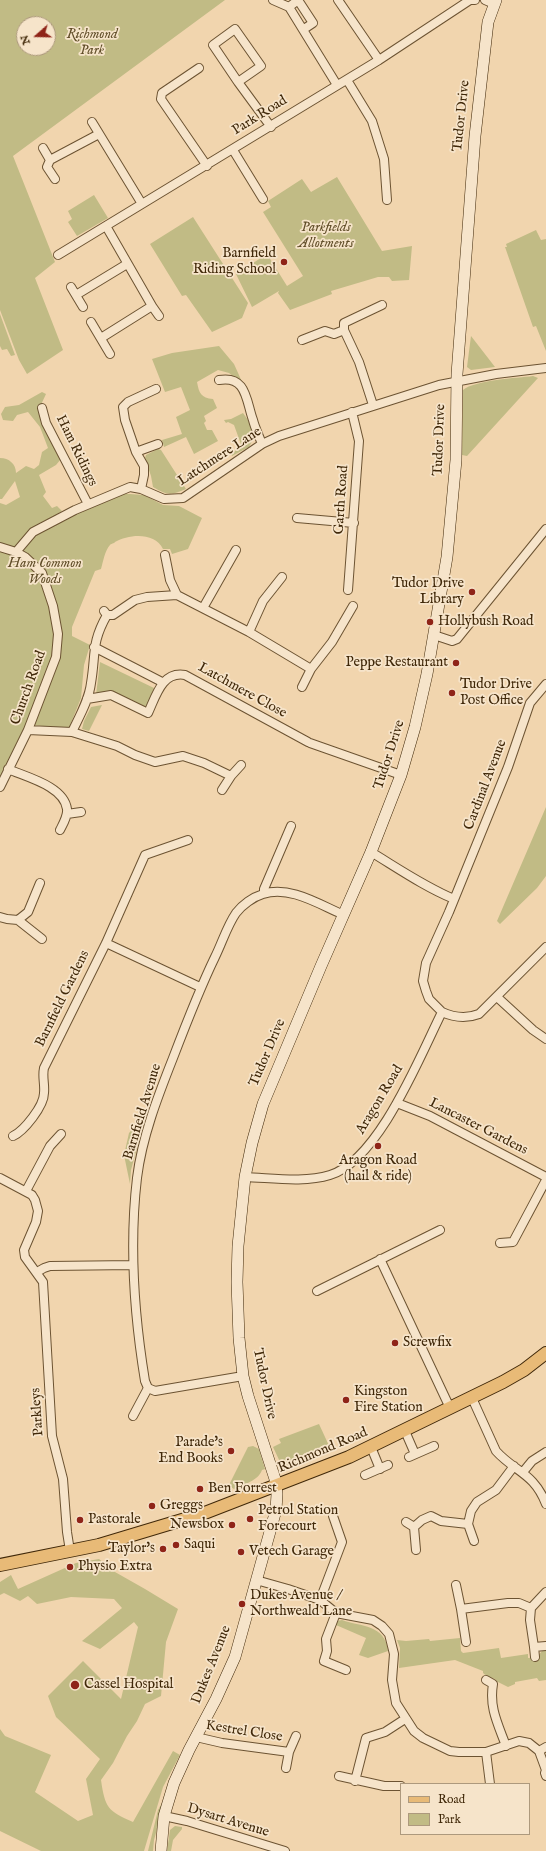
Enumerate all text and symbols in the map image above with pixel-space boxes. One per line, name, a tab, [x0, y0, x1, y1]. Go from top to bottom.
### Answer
north arrow	[16, 16, 56, 56]
park label: Richmond Park	[66, 27, 118, 60]
text: N	[17, 33, 34, 47]
street label: Tudor Drive	[450, 79, 474, 153]
street label: Park Road	[230, 93, 290, 139]
park label: Parkfields Allotments	[298, 220, 354, 252]
place label: Barnfield Riding School	[193, 246, 276, 278]
marker: Barnfield Riding School	[279, 257, 289, 267]
street label: Tudor Drive	[430, 404, 450, 476]
street label: Ham Ridings	[51, 413, 101, 489]
street label: Latchmere Lane	[175, 424, 265, 490]
street label: Garth Road	[331, 465, 353, 535]
park label: Ham Common Woods	[8, 556, 82, 588]
place label: Tudor Drive Library	[392, 576, 464, 608]
marker: Tudor Drive Library	[467, 587, 477, 597]
place label: Hollybush Road	[438, 614, 533, 630]
marker: Hollybush Road	[425, 617, 435, 627]
street label: Church Road	[8, 649, 50, 727]
place label: Peppe Restaurant	[346, 655, 448, 671]
marker: Peppe Restaurant	[451, 658, 461, 668]
street label: Latchmere Close	[195, 660, 289, 722]
place label: Tudor Drive Post Office	[460, 677, 532, 710]
marker: Tudor Drive Post Office	[447, 688, 457, 698]
street label: Tudor Drive	[371, 718, 409, 792]
street label: Cardinal Avenue	[461, 737, 511, 833]
street label: Barnfield Gardens	[32, 948, 94, 1050]
street label: Tudor Drive	[246, 1017, 290, 1089]
street label: Barnfield Avenue	[120, 1062, 166, 1162]
street label: Aragon Road	[353, 1062, 407, 1138]
street label: Lancaster Gardens	[426, 1095, 530, 1159]
marker: Aragon Road (hail & ride)	[373, 1141, 383, 1151]
place label: Aragon Road (hail & ride)	[339, 1153, 417, 1186]
place label: Screwfix	[403, 1335, 452, 1351]
marker: Screwfix	[390, 1338, 400, 1348]
street label: Tudor Drive	[248, 1347, 280, 1421]
place label: Kingston Fire Station	[354, 1384, 423, 1416]
street label: Parkleys	[28, 1387, 48, 1437]
marker: Kingston Fire Station	[341, 1395, 351, 1405]
street label: Richmond Road	[276, 1425, 370, 1477]
place label: Parade's End Books	[159, 1435, 223, 1468]
marker: Parade's End Books	[226, 1446, 236, 1456]
place label: Ben Forrest	[208, 1481, 277, 1497]
marker: Ben Forrest	[195, 1484, 205, 1494]
place label: Greggs	[160, 1498, 203, 1514]
marker: Greggs	[147, 1501, 157, 1511]
place label: Petrol Station Forecourt	[258, 1503, 338, 1536]
place label: Pastorale	[88, 1512, 141, 1528]
marker: Petrol Station Forecourt	[245, 1514, 255, 1524]
marker: Pastorale	[75, 1515, 85, 1525]
place label: Newsbox	[170, 1517, 224, 1533]
marker: Newsbox	[227, 1520, 237, 1530]
place label: Saqui	[184, 1537, 215, 1553]
marker: Saqui	[171, 1540, 181, 1550]
place label: Taylor's	[108, 1541, 155, 1557]
marker: Taylor's	[158, 1544, 168, 1554]
place label: Vetech Garage	[249, 1544, 334, 1560]
marker: Vetech Garage	[236, 1547, 246, 1557]
place label: Physio Extra	[78, 1559, 152, 1575]
marker: Physio Extra	[65, 1562, 75, 1572]
place label: Dukes Avenue / Northweald Lane	[250, 1588, 352, 1620]
marker: Dukes Avenue / Northweald Lane	[237, 1599, 247, 1609]
street label: Dukes Avenue	[189, 1623, 235, 1707]
place label: Cassel Hospital	[84, 1677, 173, 1693]
marker: Cassel Hospital	[69, 1679, 81, 1691]
street label: Kestrel Close	[204, 1718, 284, 1746]
legend	[400, 1783, 530, 1835]
text: Road	[438, 1792, 465, 1807]
street label: Dysart Avenue	[185, 1801, 271, 1841]
text: Park	[438, 1812, 461, 1827]

